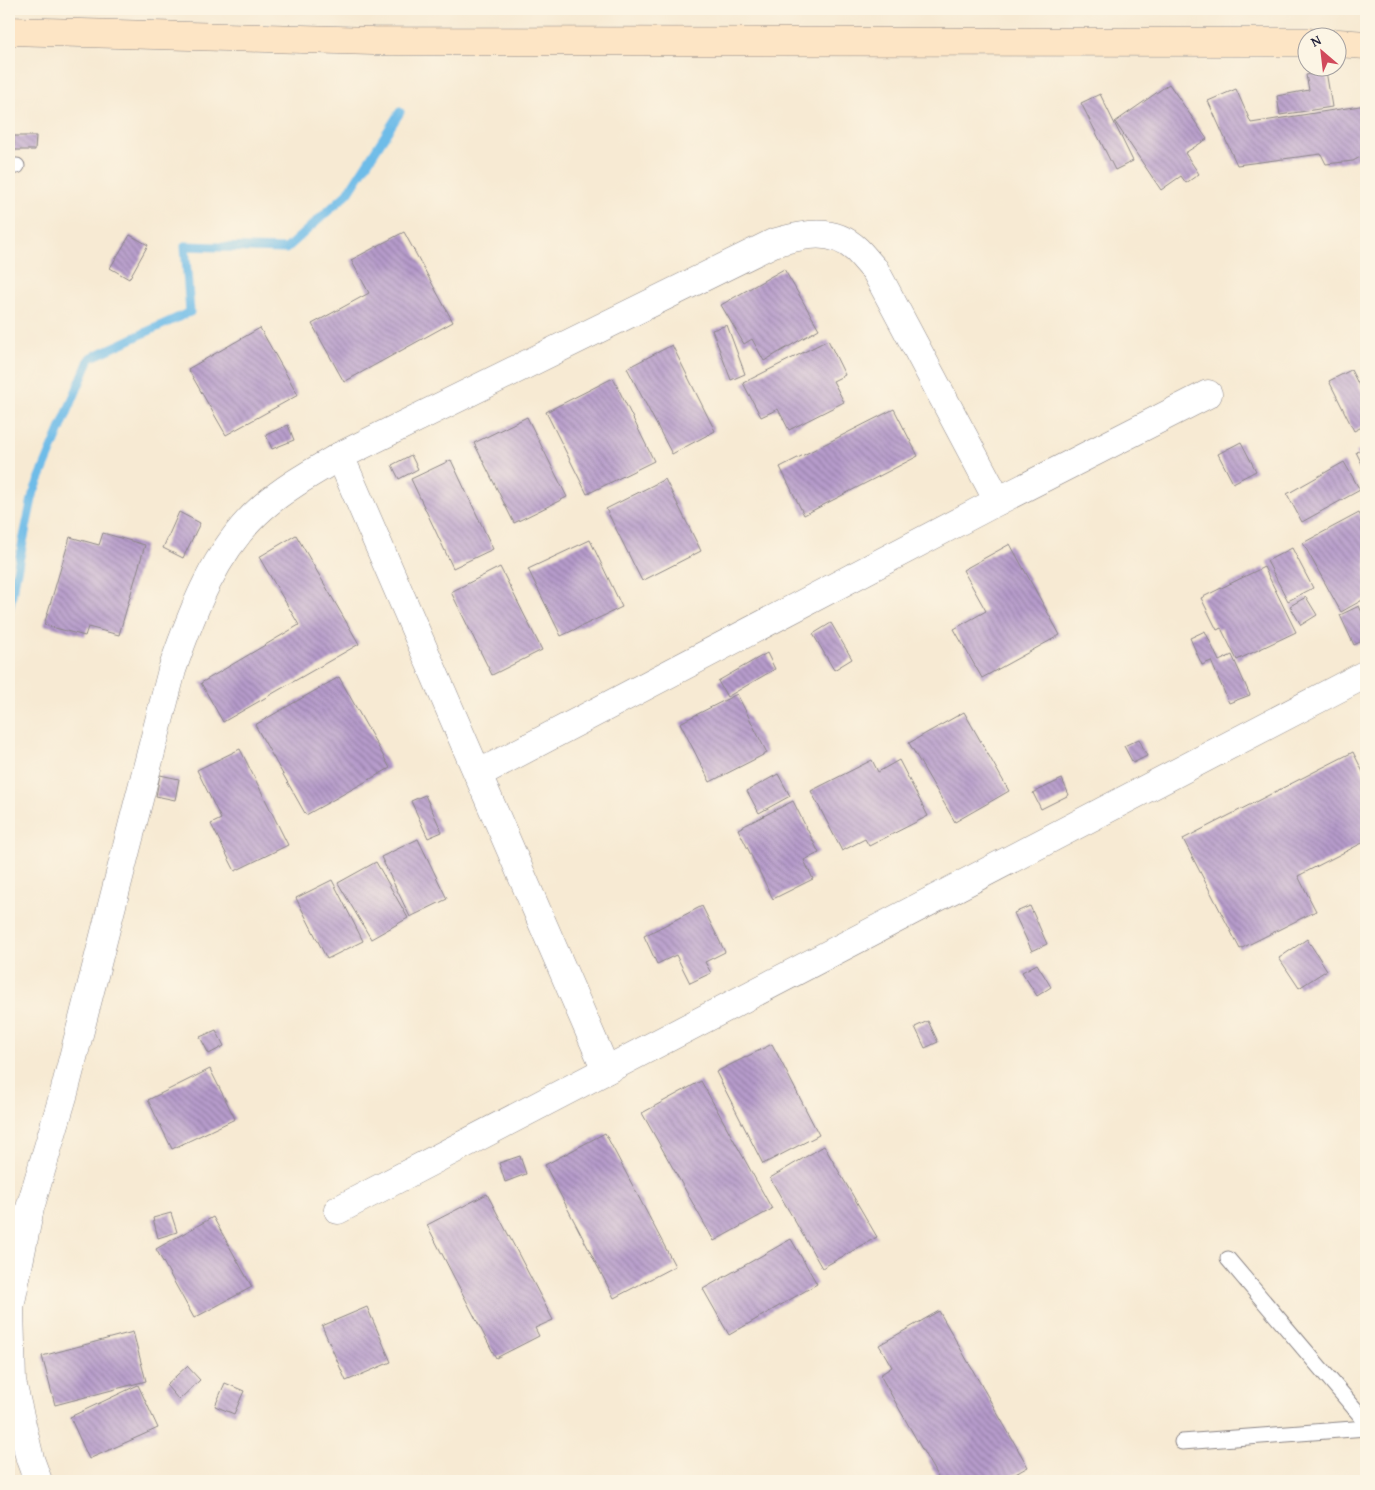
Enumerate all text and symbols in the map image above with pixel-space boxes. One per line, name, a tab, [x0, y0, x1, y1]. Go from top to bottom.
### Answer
north arrow	[1298, 28, 1348, 78]
text: N	[1307, 29, 1325, 52]

